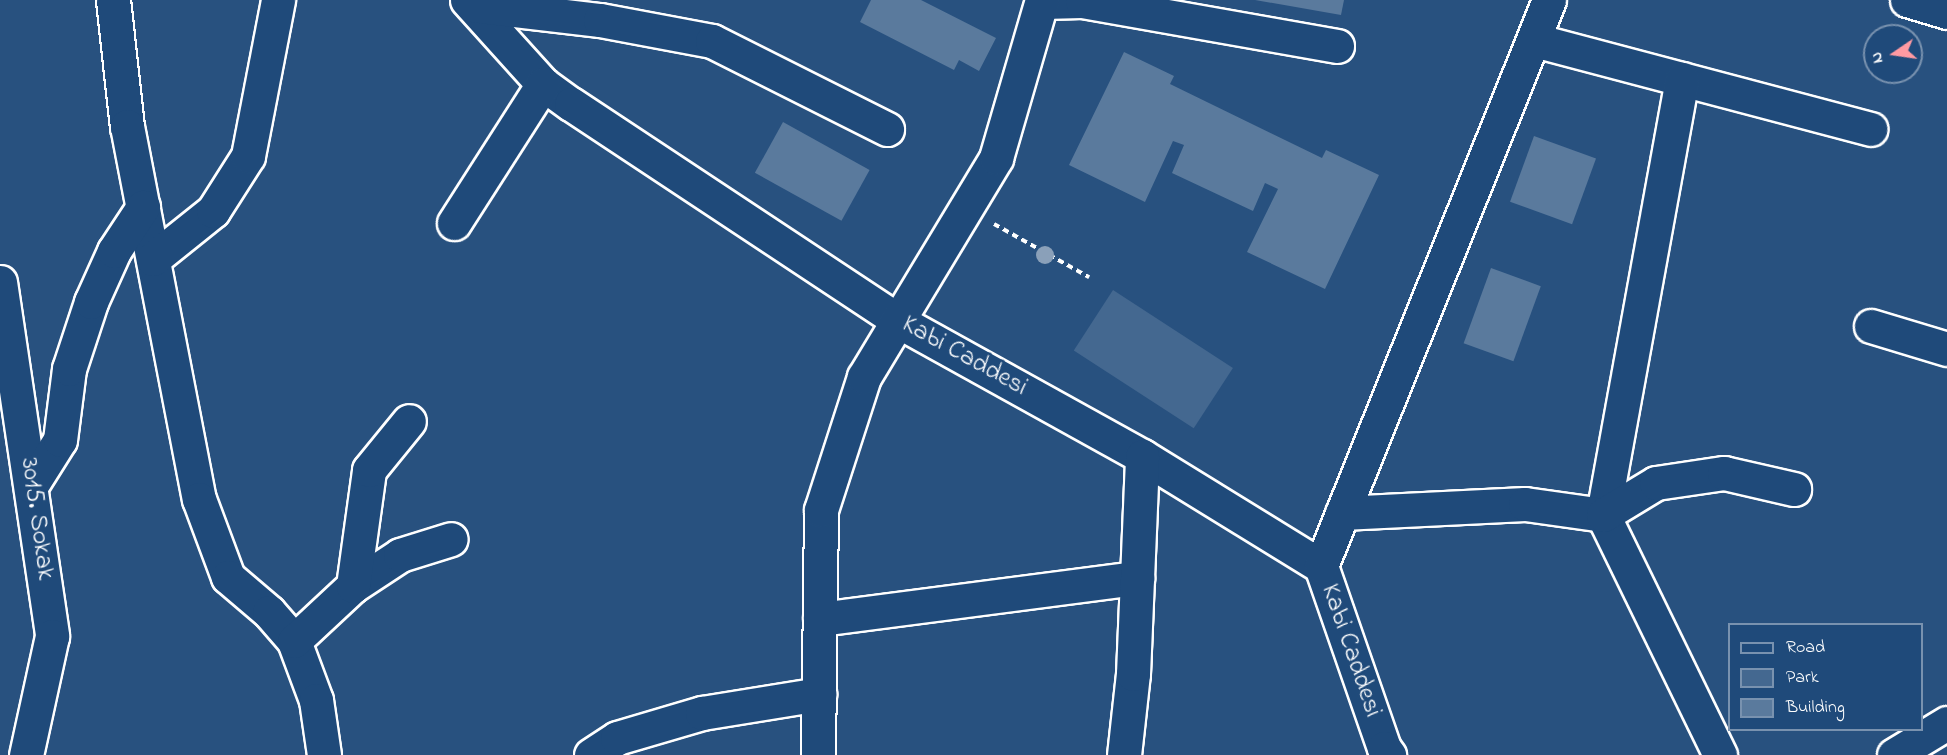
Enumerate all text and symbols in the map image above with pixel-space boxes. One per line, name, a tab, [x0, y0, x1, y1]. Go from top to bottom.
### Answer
north arrow	[1863, 24, 1923, 84]
text: N	[1865, 50, 1890, 66]
street label: Kabi Caddesi	[896, 310, 1032, 404]
street label: 3015. Sokak	[12, 456, 60, 582]
street label: Kabi Caddesi	[1313, 580, 1387, 722]
legend	[1728, 623, 1923, 731]
text: Road	[1786, 635, 1825, 661]
text: Park	[1786, 665, 1819, 691]
text: Building	[1786, 695, 1845, 721]

